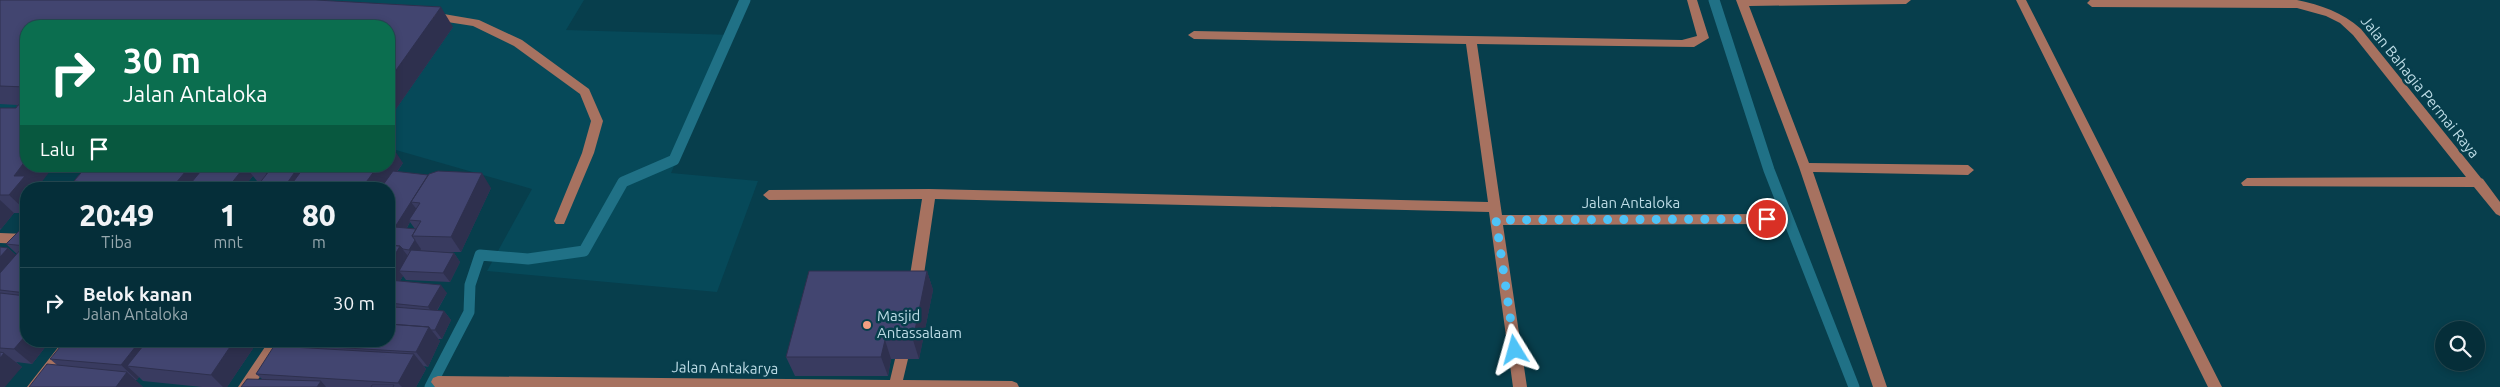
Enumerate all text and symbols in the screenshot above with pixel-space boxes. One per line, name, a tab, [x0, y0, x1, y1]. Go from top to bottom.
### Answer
street label: Jalan Bahagia Permai Raya	[2358, 12, 2483, 161]
icon: right	[40, 40, 105, 105]
text: 30 m	[123, 40, 201, 80]
text: Jalan Antaloka	[123, 81, 268, 106]
icon: arrive	[85, 135, 113, 163]
text: Lalu	[40, 138, 75, 160]
street label: Jalan Antaloka	[1582, 194, 1680, 211]
text: 20:49	[79, 198, 154, 232]
text: 1	[220, 198, 237, 232]
text: 80	[302, 198, 336, 232]
pin	[1746, 198, 1788, 240]
icon: arrive	[1753, 205, 1781, 233]
text: Tiba	[101, 233, 132, 251]
text: mnt	[213, 233, 243, 251]
text: m	[312, 233, 326, 251]
text: Belok kanan	[83, 283, 192, 305]
icon: right	[40, 289, 68, 317]
text: 30 m	[333, 292, 375, 314]
text: Jalan Antaloka	[83, 305, 188, 323]
place label: Masjid Antassalaam	[877, 307, 962, 341]
marker: Masjid Antassalaam	[861, 319, 873, 331]
map controls	[2435, 321, 2485, 371]
button: search	[2435, 321, 2485, 371]
position arrow	[1488, 323, 1540, 375]
street label: Jalan Antakarya	[671, 358, 779, 377]

